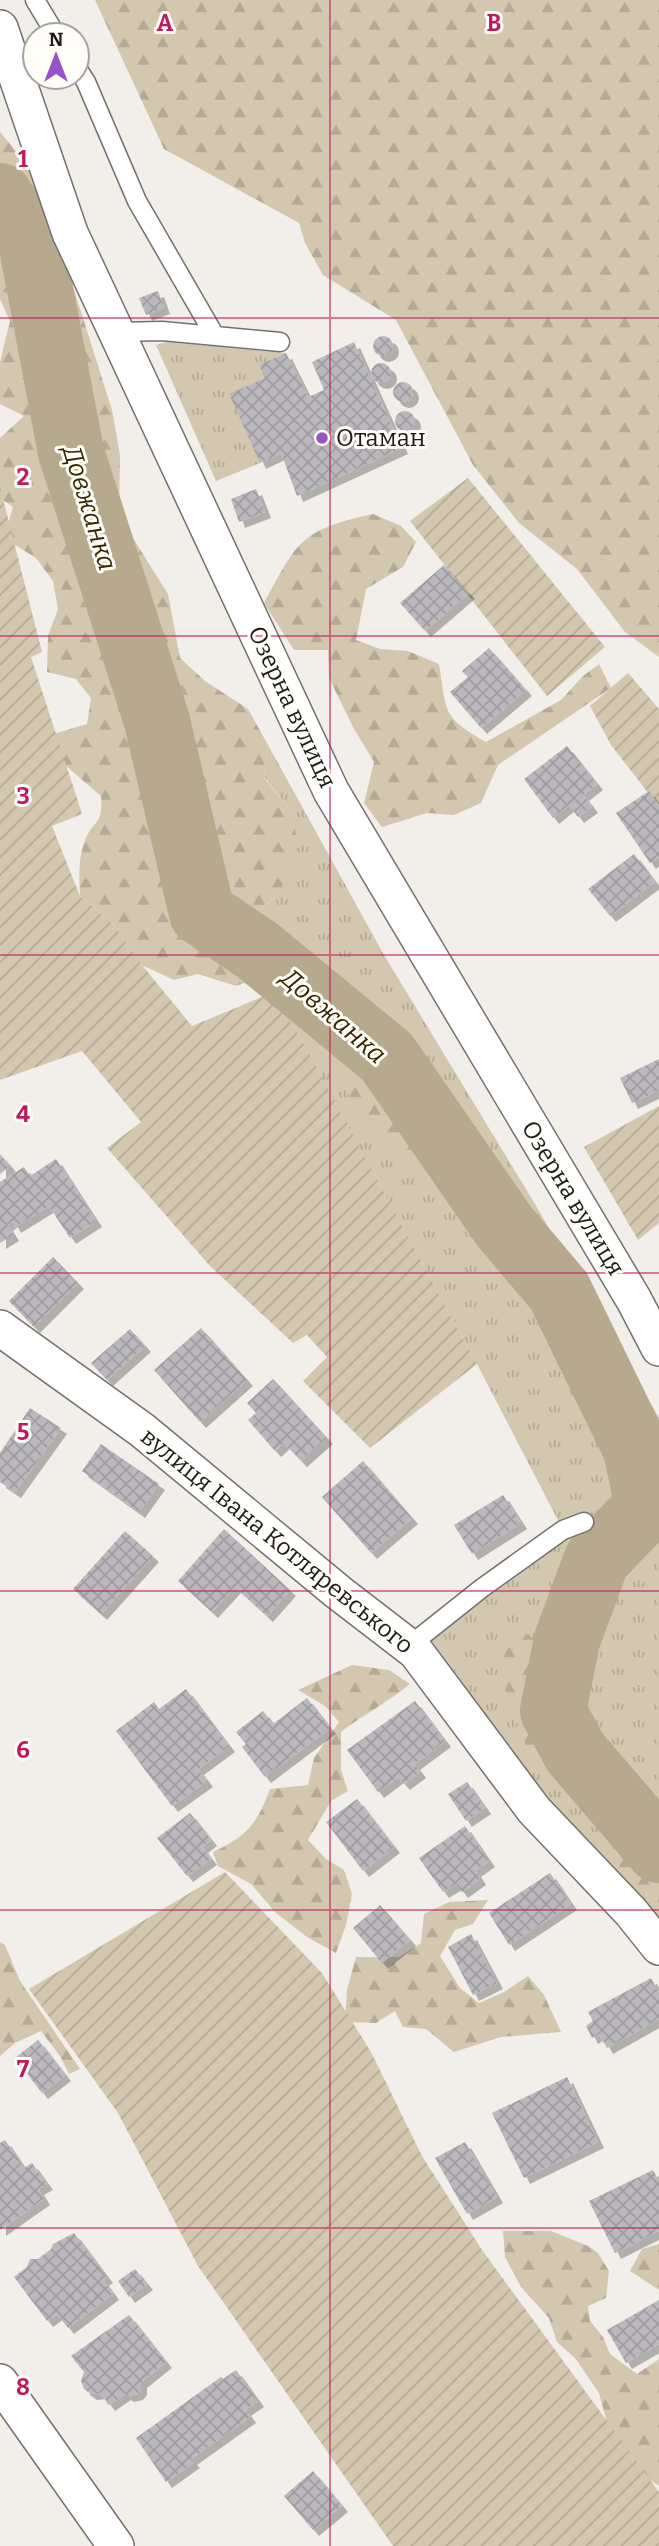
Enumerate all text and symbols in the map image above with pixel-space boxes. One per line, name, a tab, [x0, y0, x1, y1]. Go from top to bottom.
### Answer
text: A	[157, 9, 174, 37]
text: B	[487, 9, 501, 37]
north arrow	[21, 21, 91, 91]
text: N	[49, 28, 64, 51]
text: 1	[18, 145, 28, 173]
place label: Отаман	[336, 424, 426, 452]
marker: Отаман	[314, 430, 330, 446]
water label: Довжанка	[55, 440, 123, 574]
text: 2	[17, 463, 30, 491]
street label: Озерна вулиця	[242, 622, 342, 792]
text: 3	[16, 782, 30, 810]
water label: Довжанка	[273, 961, 392, 1070]
text: 4	[16, 1100, 30, 1128]
street label: Озерна вулиця	[516, 1116, 630, 1280]
text: 5	[17, 1418, 29, 1446]
street label: вулиця Івана Котляревського	[135, 1422, 419, 1660]
text: 6	[16, 1736, 30, 1764]
text: 7	[17, 2055, 30, 2083]
text: 8	[16, 2373, 30, 2401]

